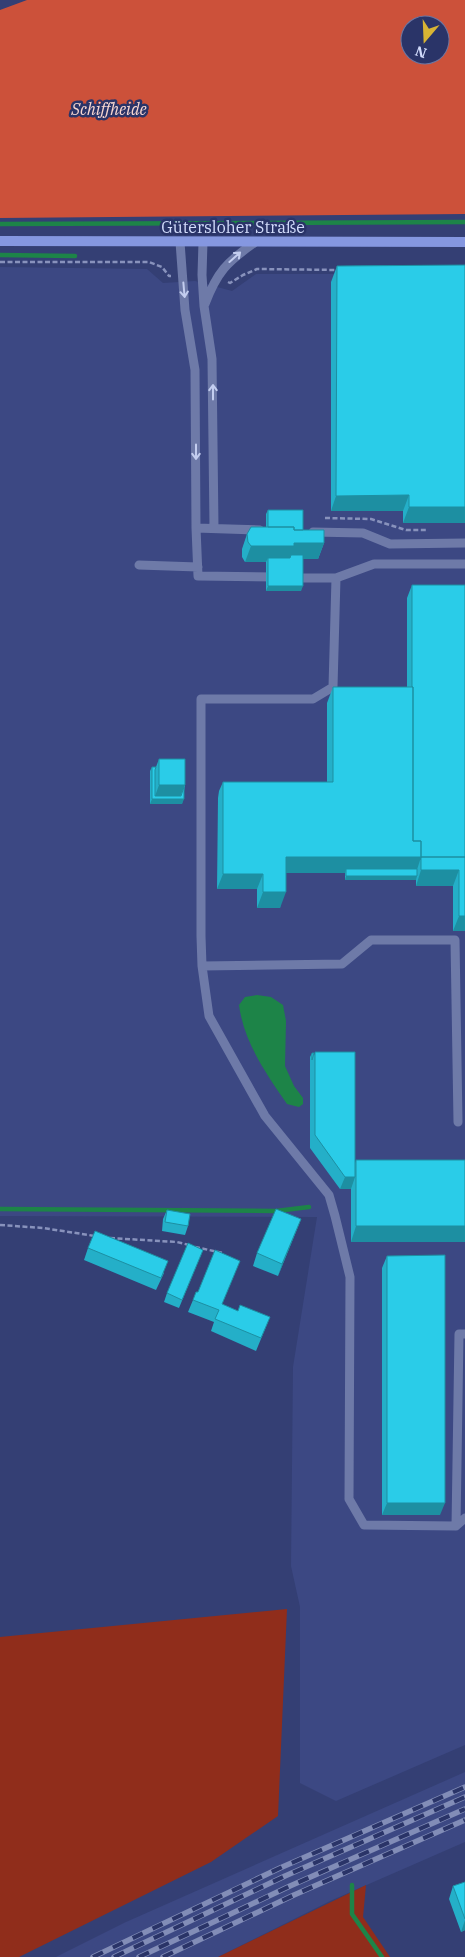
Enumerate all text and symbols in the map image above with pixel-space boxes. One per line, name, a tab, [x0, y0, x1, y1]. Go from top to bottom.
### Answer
north arrow	[400, 15, 450, 65]
text: N	[413, 42, 429, 63]
park label: Schiffheide	[70, 99, 147, 119]
street label: Gütersloher Straße	[161, 217, 305, 237]
one-way arrow	[229, 252, 242, 263]
one-way arrow	[179, 282, 188, 298]
one-way arrow	[208, 384, 217, 400]
one-way arrow	[191, 444, 201, 460]

